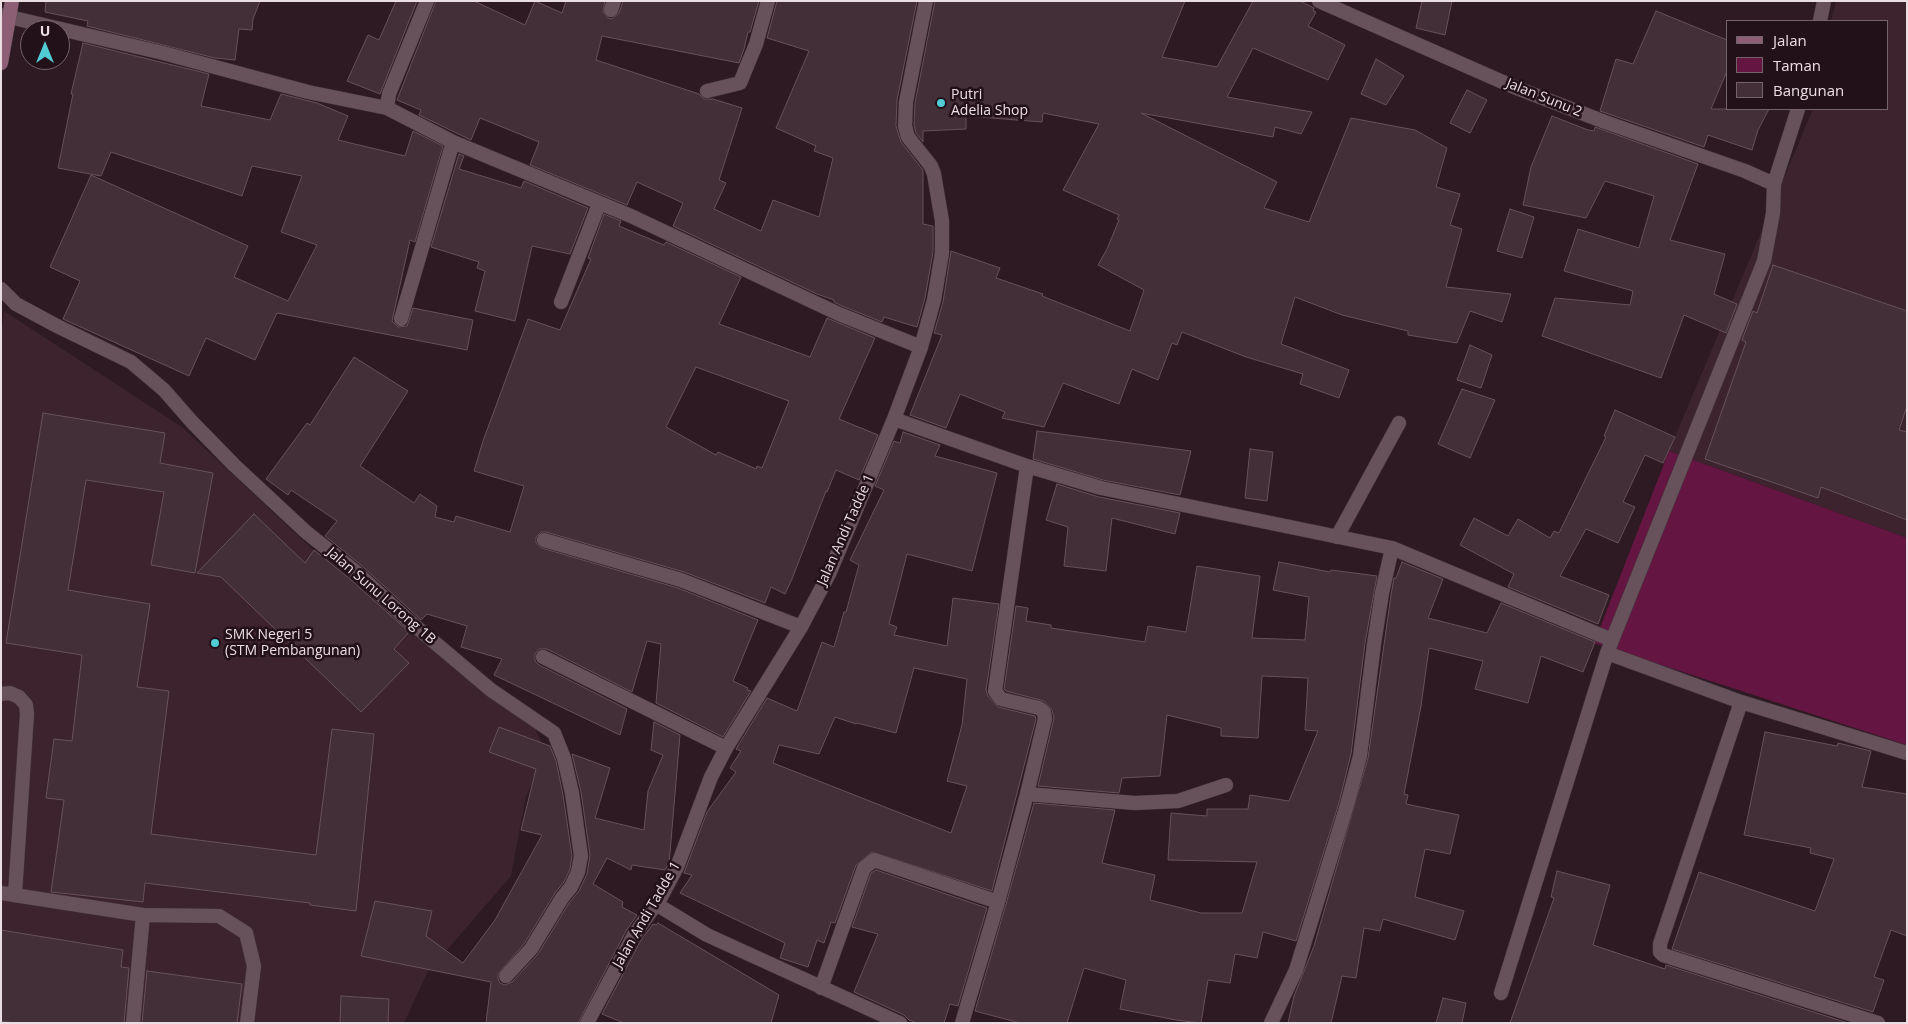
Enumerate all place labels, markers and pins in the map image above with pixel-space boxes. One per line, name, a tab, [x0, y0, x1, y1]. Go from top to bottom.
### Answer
place label: Putri Adelia Shop	[951, 87, 1028, 120]
marker: Putri Adelia Shop	[935, 97, 947, 109]
place label: SMK Negeri 5 (STM Pembangunan)	[225, 627, 360, 660]
marker: SMK Negeri 5 (STM Pembangunan)	[209, 637, 221, 649]

